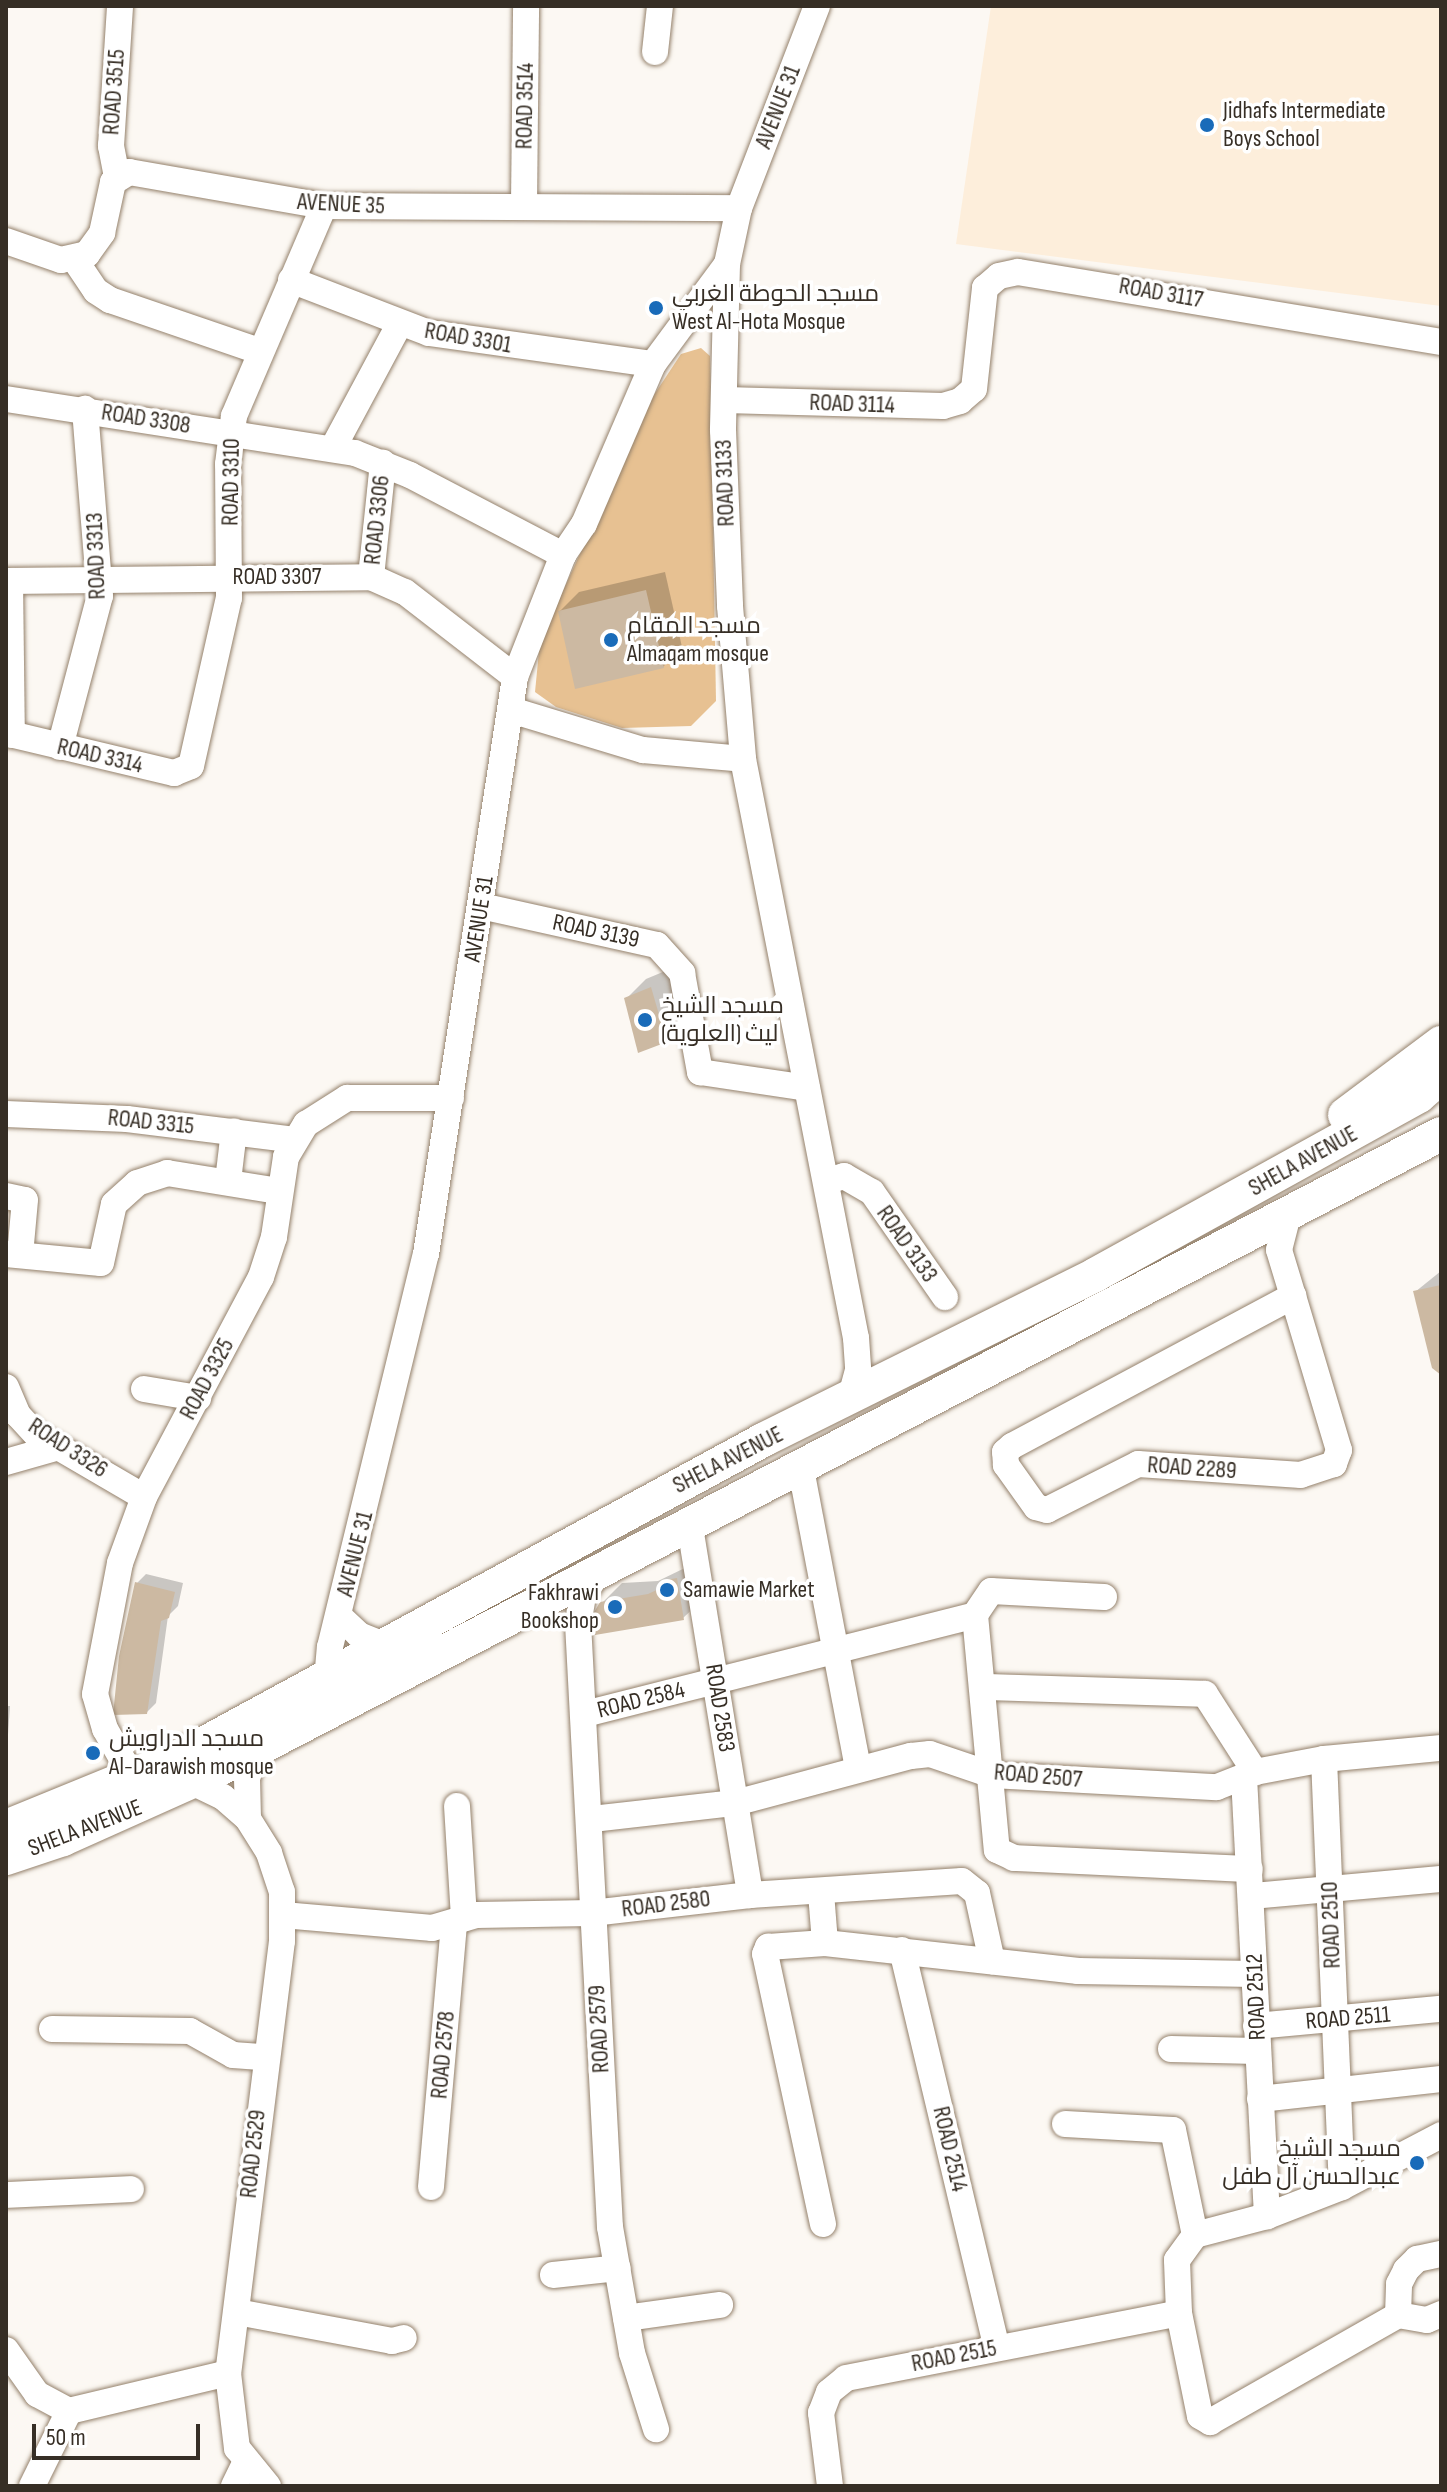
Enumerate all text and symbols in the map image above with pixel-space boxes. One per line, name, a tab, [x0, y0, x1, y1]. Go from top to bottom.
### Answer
street label: ROAD 3515	[97, 48, 131, 136]
street label: AVENUE 31	[749, 61, 807, 153]
street label: ROAD 3514	[510, 62, 540, 150]
place label: Jidhafs Intermediate Boys School	[1223, 97, 1386, 153]
marker: Jidhafs Intermediate Boys School	[1198, 116, 1216, 134]
street label: AVENUE 35	[296, 187, 386, 221]
street label: ROAD 3117	[1117, 271, 1205, 315]
place label: مسجد الحوطة الغربي West Al-Hota Mosque	[672, 280, 879, 336]
marker: مسجد الحوطة الغربي West Al-Hota Mosque	[647, 299, 665, 317]
street label: ROAD 3301	[422, 316, 514, 360]
street label: ROAD 3114	[809, 388, 895, 420]
street label: ROAD 3308	[99, 398, 193, 440]
street label: ROAD 3310	[216, 438, 246, 526]
street label: ROAD 3133	[709, 439, 741, 527]
street label: ROAD 3306	[358, 474, 396, 566]
street label: ROAD 3313	[80, 512, 112, 600]
street label: ROAD 3307	[233, 563, 321, 591]
place label: مسجد المقام Almaqam mosque	[627, 612, 769, 668]
marker: مسجد المقام Almaqam mosque	[602, 631, 620, 649]
street label: ROAD 3314	[54, 732, 146, 780]
street label: AVENUE 31	[458, 874, 500, 964]
street label: ROAD 3139	[550, 908, 642, 954]
place label: مسجد الشيخ ليث (العلوية)	[661, 992, 784, 1048]
marker: مسجد الشيخ ليث (العلوية)	[636, 1011, 654, 1029]
street label: ROAD 3315	[106, 1103, 196, 1141]
street label: SHELA AVENUE	[1244, 1119, 1362, 1203]
street label: ROAD 3133	[870, 1200, 944, 1288]
street label: ROAD 3325	[174, 1333, 240, 1425]
street label: ROAD 3326	[23, 1412, 113, 1484]
street label: SHELA AVENUE	[668, 1420, 788, 1500]
street label: ROAD 2289	[1146, 1451, 1238, 1485]
street label: AVENUE 31	[331, 1509, 379, 1599]
place label: Samawie Market	[683, 1576, 814, 1604]
place label: Fakhrawi Bookshop	[521, 1579, 599, 1635]
marker: Samawie Market	[658, 1581, 676, 1599]
marker: Fakhrawi Bookshop	[606, 1598, 624, 1616]
street label: ROAD 2583	[699, 1662, 741, 1754]
street label: ROAD 2584	[594, 1675, 688, 1725]
place label: مسجد الدراويش Al-Darawish mosque	[109, 1725, 274, 1781]
marker: مسجد الدراويش Al-Darawish mosque	[84, 1744, 102, 1762]
street label: ROAD 2507	[993, 1758, 1083, 1794]
street label: SHELA AVENUE	[24, 1793, 146, 1863]
street label: ROAD 2510	[1315, 1881, 1347, 1969]
street label: ROAD 2580	[620, 1884, 712, 1924]
street label: ROAD 2512	[1240, 1953, 1272, 2041]
street label: ROAD 2579	[582, 1984, 616, 2074]
street label: ROAD 2511	[1304, 2000, 1392, 2036]
street label: ROAD 2578	[425, 2010, 461, 2100]
street label: ROAD 2514	[926, 2104, 974, 2194]
street label: ROAD 2529	[234, 2108, 272, 2200]
place label: مسجد الشيخ عبدالحسن آل طفل	[1222, 2135, 1401, 2191]
marker: مسجد الشيخ عبدالحسن آل طفل	[1408, 2154, 1426, 2172]
street label: ROAD 2515	[909, 2334, 999, 2378]
scale bar	[36, 2408, 204, 2458]
text: 50 m	[46, 2423, 86, 2452]

